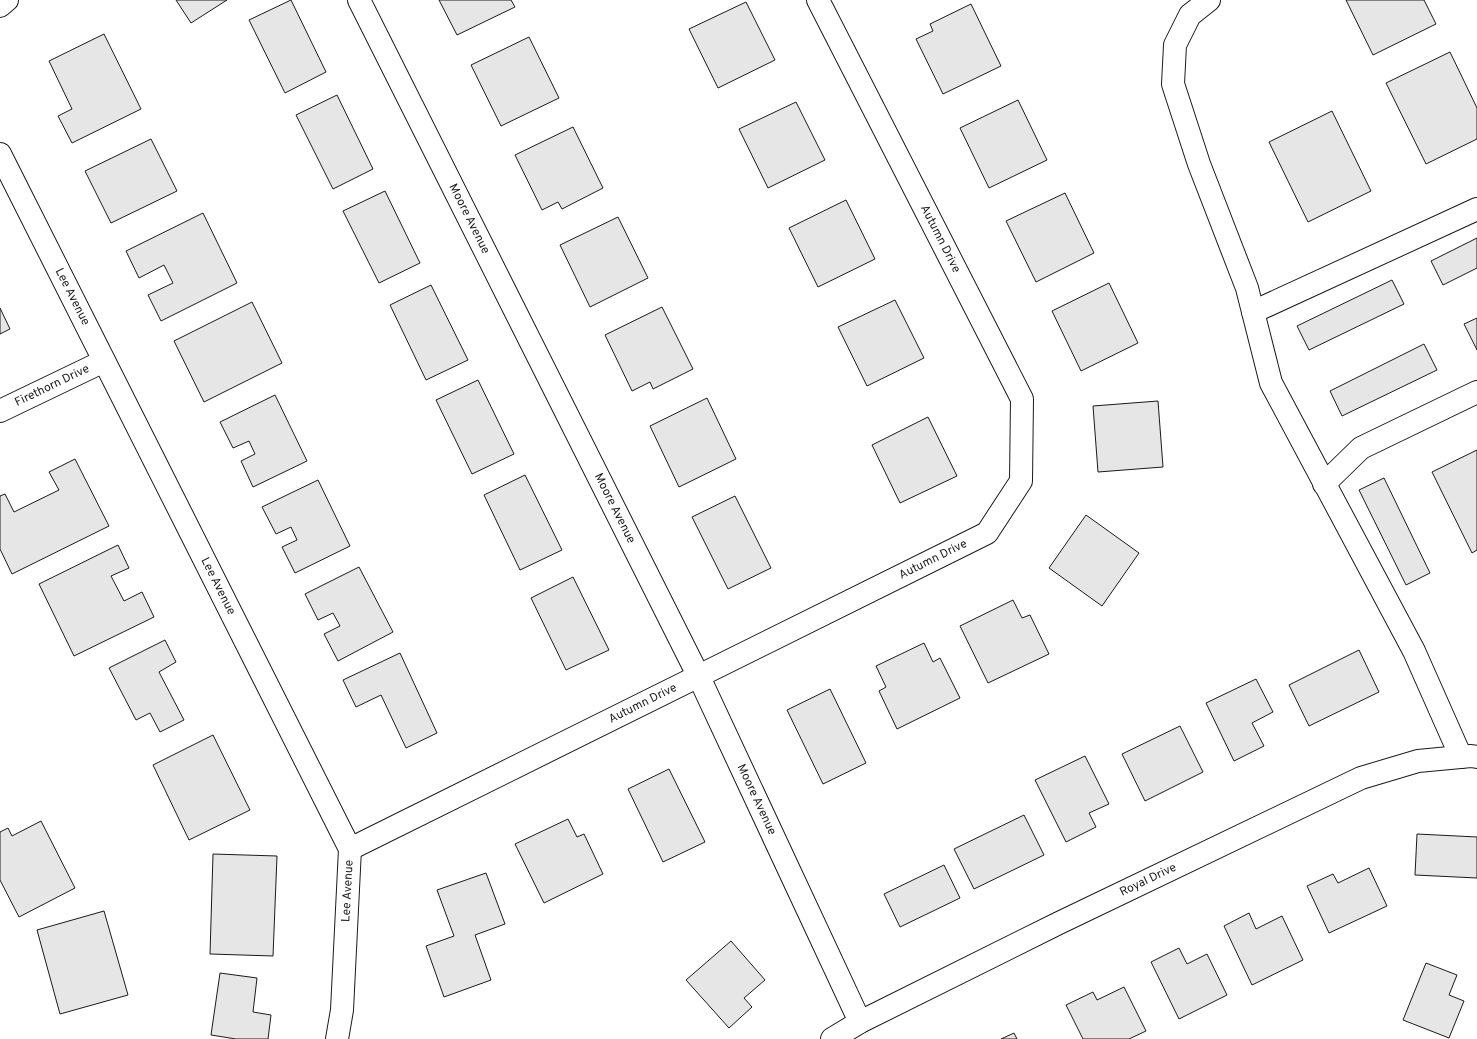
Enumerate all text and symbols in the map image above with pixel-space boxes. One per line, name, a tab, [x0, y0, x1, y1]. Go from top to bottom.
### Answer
street label: Moore Avenue	[445, 181, 493, 257]
street label: Autumn Drive	[916, 202, 964, 276]
street label: Lee Avenue	[51, 265, 93, 328]
street label: Firethorn Drive	[12, 361, 92, 411]
street label: Moore Avenue	[590, 471, 639, 546]
street label: Autumn Drive	[896, 536, 970, 583]
street label: Lee Avenue	[197, 555, 239, 618]
street label: Autumn Drive	[606, 680, 680, 727]
street label: Moore Avenue	[733, 762, 780, 838]
street label: Lee Avenue	[338, 859, 358, 923]
street label: Royal Drive	[1117, 860, 1179, 901]

